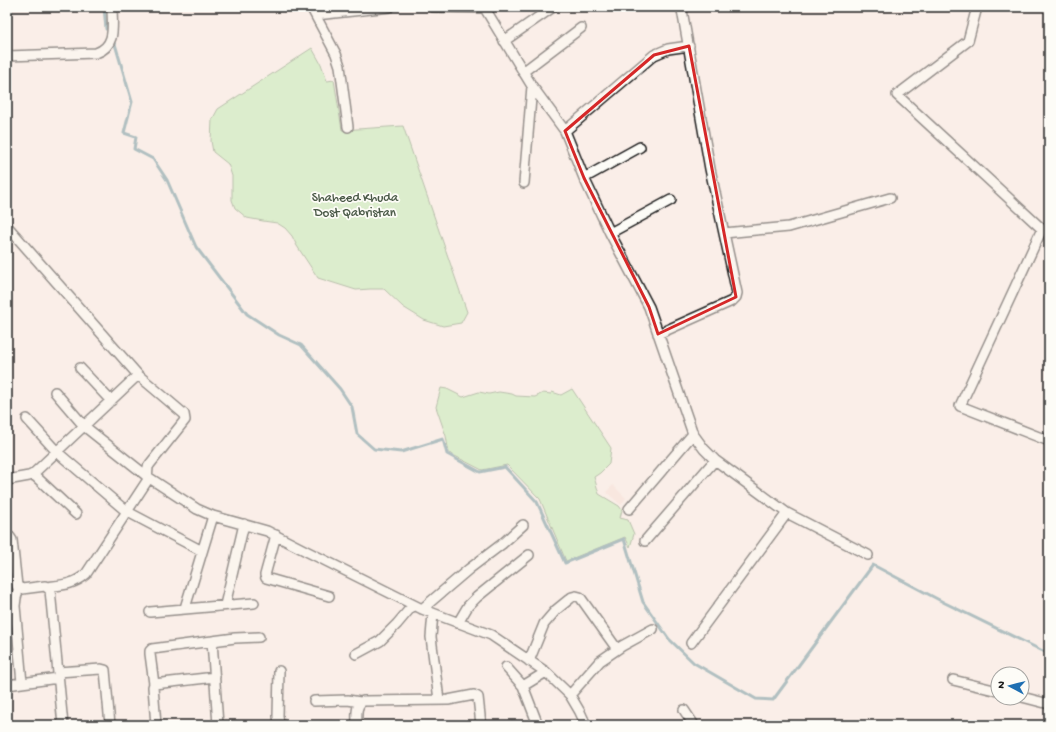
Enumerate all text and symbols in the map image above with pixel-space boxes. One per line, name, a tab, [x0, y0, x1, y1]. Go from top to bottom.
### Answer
park label: Shaheed Khuda Dost Qabristan	[312, 191, 399, 221]
north arrow	[990, 666, 1030, 706]
text: N	[996, 681, 1008, 689]

